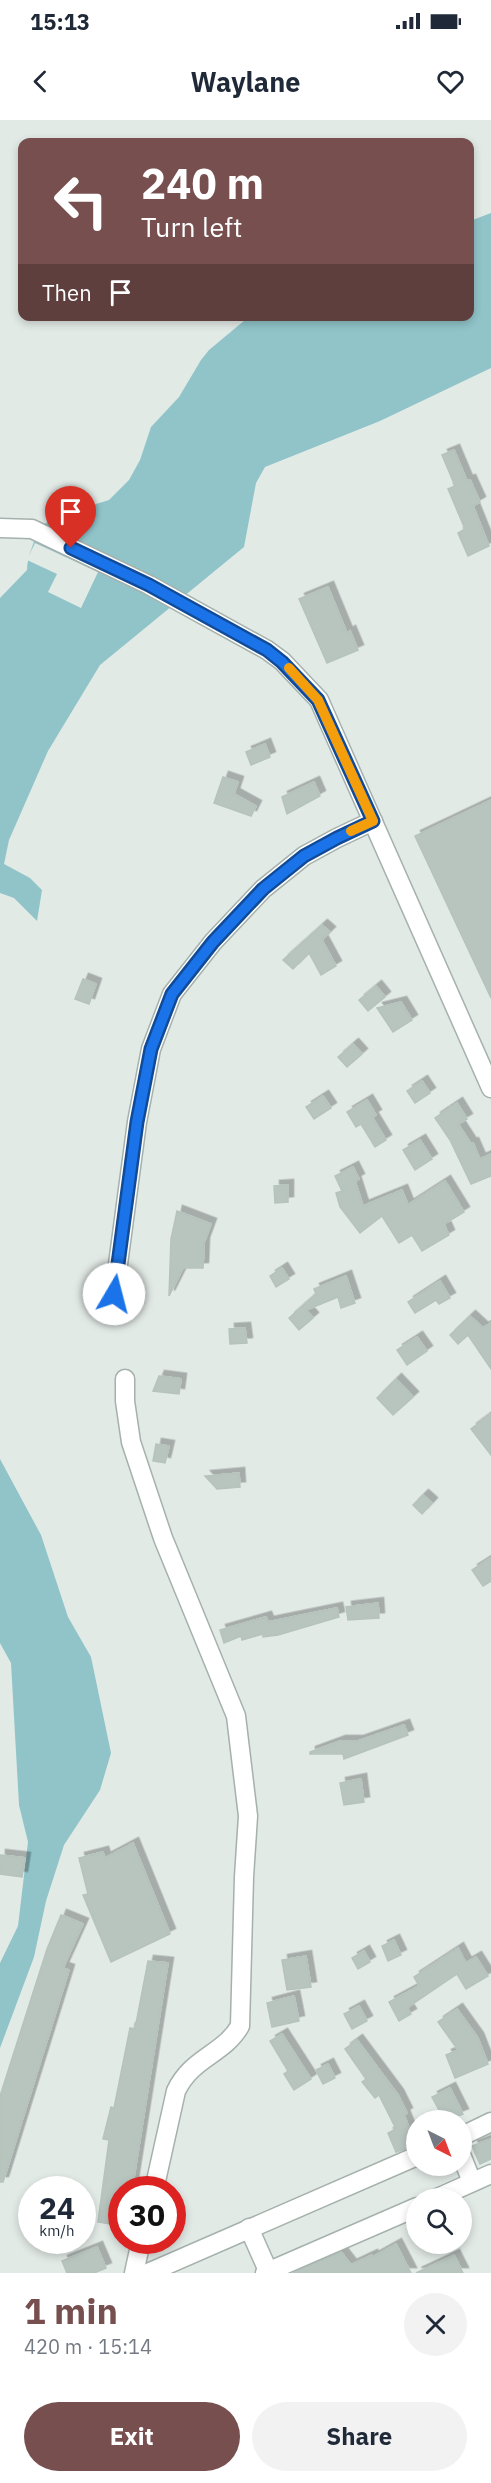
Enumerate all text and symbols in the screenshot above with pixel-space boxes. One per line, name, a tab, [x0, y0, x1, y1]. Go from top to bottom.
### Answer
text: 15:13	[30, 7, 90, 36]
text: Waylane	[191, 64, 300, 99]
icon: back	[24, 65, 57, 98]
icon: heart	[434, 65, 467, 98]
text: 240 m	[141, 156, 264, 211]
icon: left	[42, 162, 120, 240]
text: Turn left	[141, 209, 242, 244]
icon: arrive	[104, 276, 137, 309]
text: Then	[42, 278, 92, 307]
pin	[45, 486, 96, 548]
icon: arrive	[54, 495, 87, 528]
position arrow	[82, 1262, 146, 1326]
north arrow	[406, 2110, 472, 2176]
map controls	[406, 2110, 472, 2254]
speed limit sign: 30	[108, 2176, 186, 2254]
text: 24	[39, 2188, 75, 2227]
button: search	[406, 2188, 472, 2254]
text: km/h	[39, 2221, 75, 2240]
text: 1 min	[24, 2287, 118, 2334]
button: close	[404, 2293, 467, 2356]
text: 420 m · 15:14	[24, 2333, 152, 2360]
button: Exit	[24, 2402, 240, 2471]
button: Share	[252, 2402, 467, 2471]

